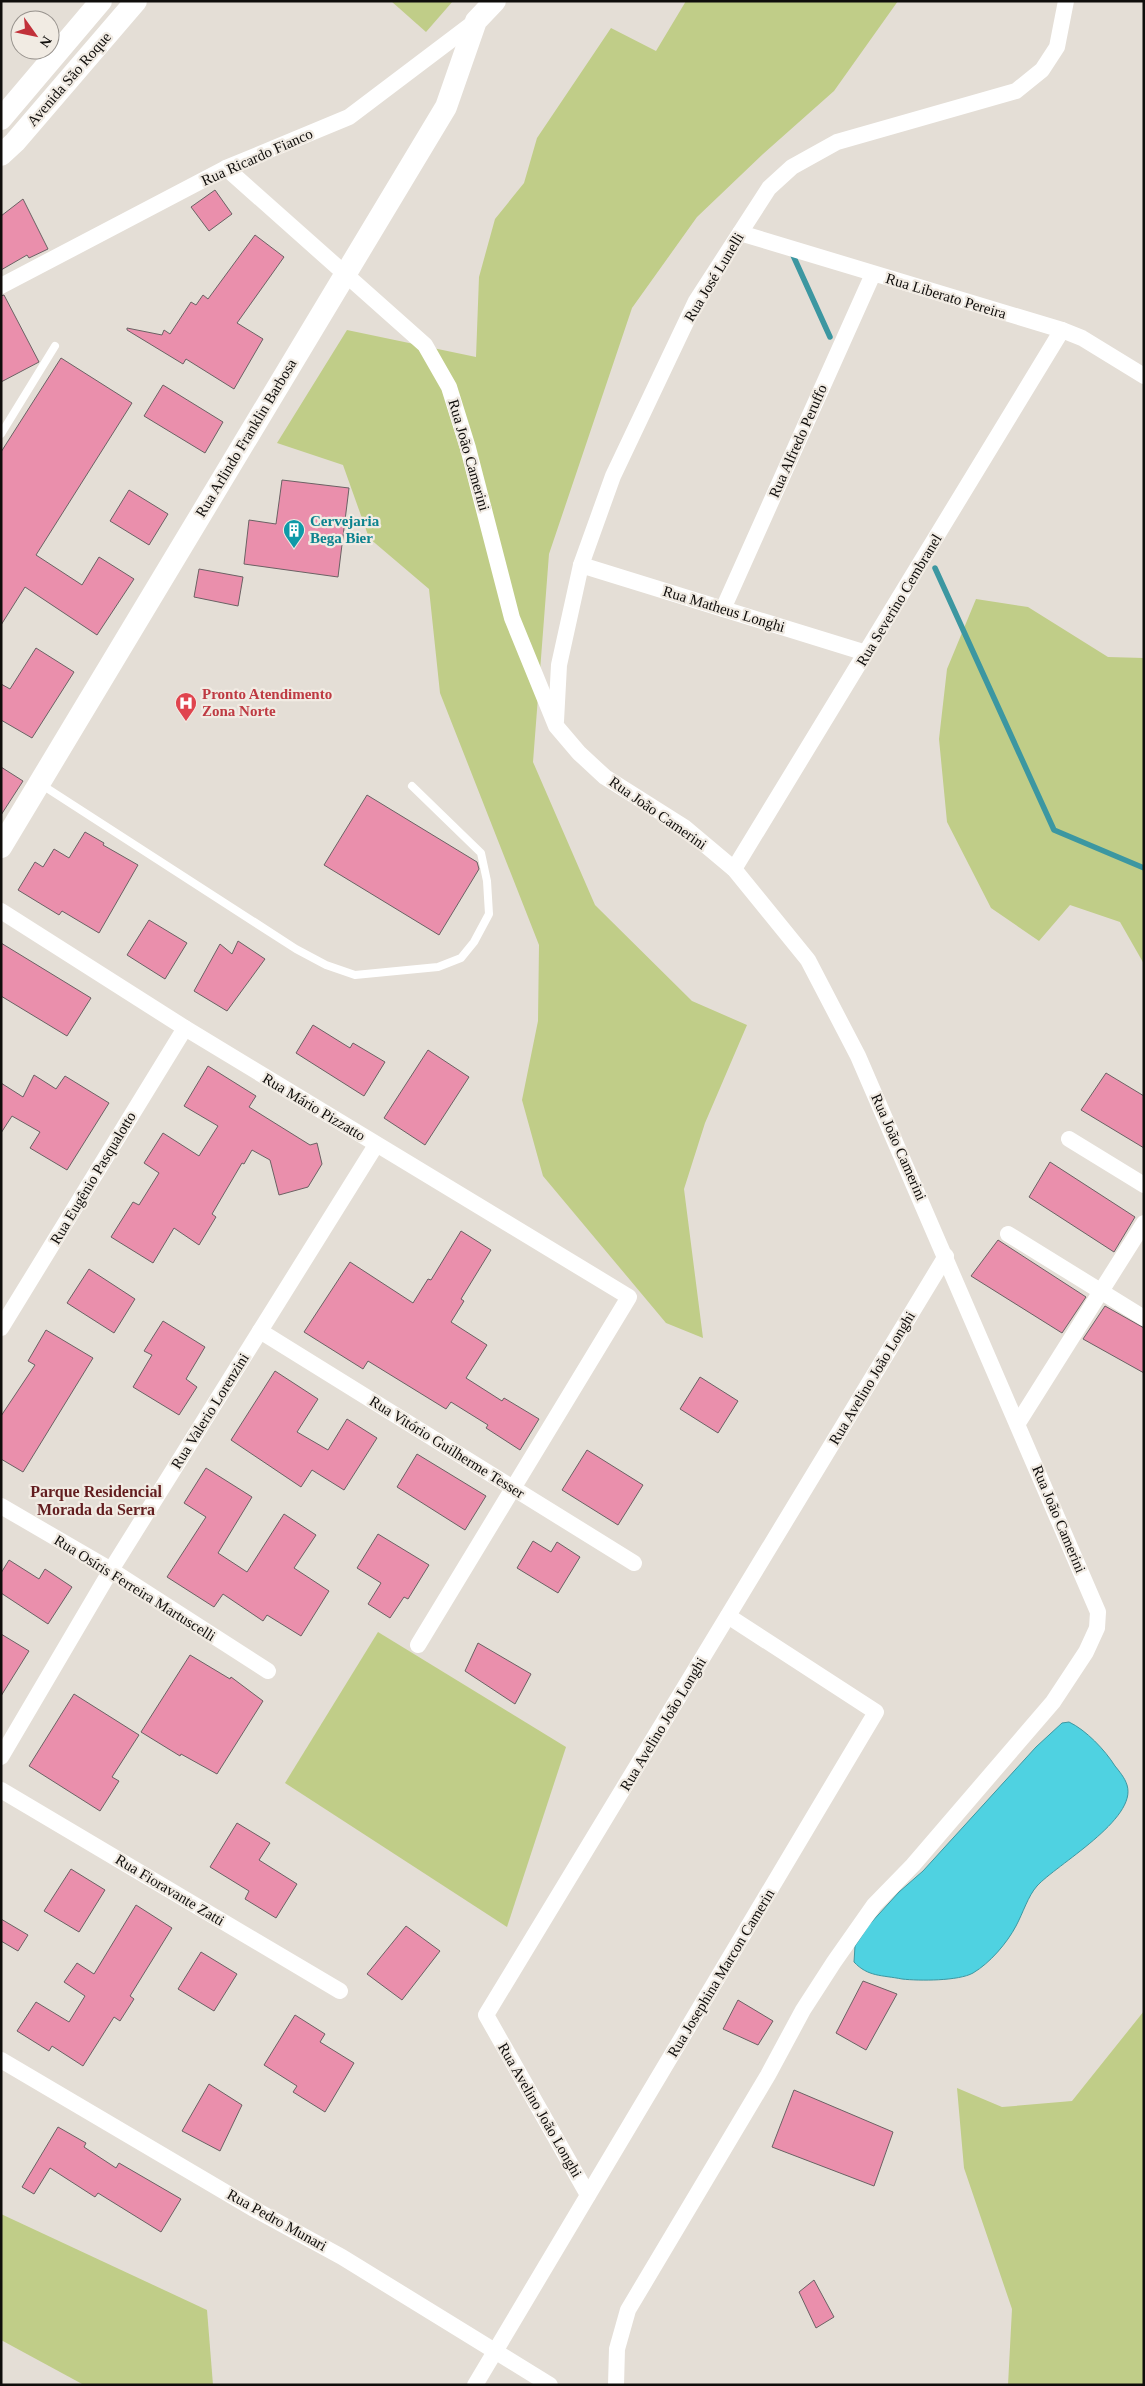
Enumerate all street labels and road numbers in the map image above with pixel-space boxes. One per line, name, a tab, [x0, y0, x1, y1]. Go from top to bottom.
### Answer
street label: Avenida São Roque	[24, 29, 114, 129]
street label: Rua Ricardo Fianco	[199, 125, 315, 189]
street label: Rua José Lunelli	[681, 230, 747, 324]
street label: Rua Liberato Pereira	[884, 270, 1008, 322]
street label: Rua Arlindo Franklin Barbosa	[192, 356, 300, 520]
street label: Rua Alfredo Peruffo	[766, 382, 830, 500]
street label: Rua João Camerini	[445, 398, 493, 512]
street label: Rua Severino Cembranel	[853, 531, 945, 669]
street label: Rua Matheus Longhi	[661, 583, 787, 635]
street label: Rua João Camerini	[606, 773, 710, 853]
street label: Rua Mário Pizzatto	[260, 1070, 368, 1144]
street label: Rua João Camerini	[868, 1091, 930, 1203]
street label: Rua Eugênio Pasqualotto	[47, 1109, 139, 1247]
street label: Rua Avelino João Longhi	[826, 1308, 918, 1448]
street label: Rua Valerio Lorenzini	[168, 1350, 252, 1472]
street label: Rua Vitório Guilherme Tesser	[367, 1393, 527, 1501]
street label: Rua João Camerini	[1029, 1463, 1089, 1575]
street label: Rua Osíris Ferreira Martuscelli	[51, 1532, 219, 1644]
street label: Rua Avelino João Longhi	[617, 1654, 709, 1794]
street label: Rua Fioravante Zatti	[113, 1851, 227, 1929]
street label: Rua Josephina Marcon Camerin	[664, 1886, 778, 2060]
street label: Rua Avelino João Longhi	[495, 2040, 585, 2180]
street label: Rua Pedro Munari	[225, 2186, 329, 2254]

